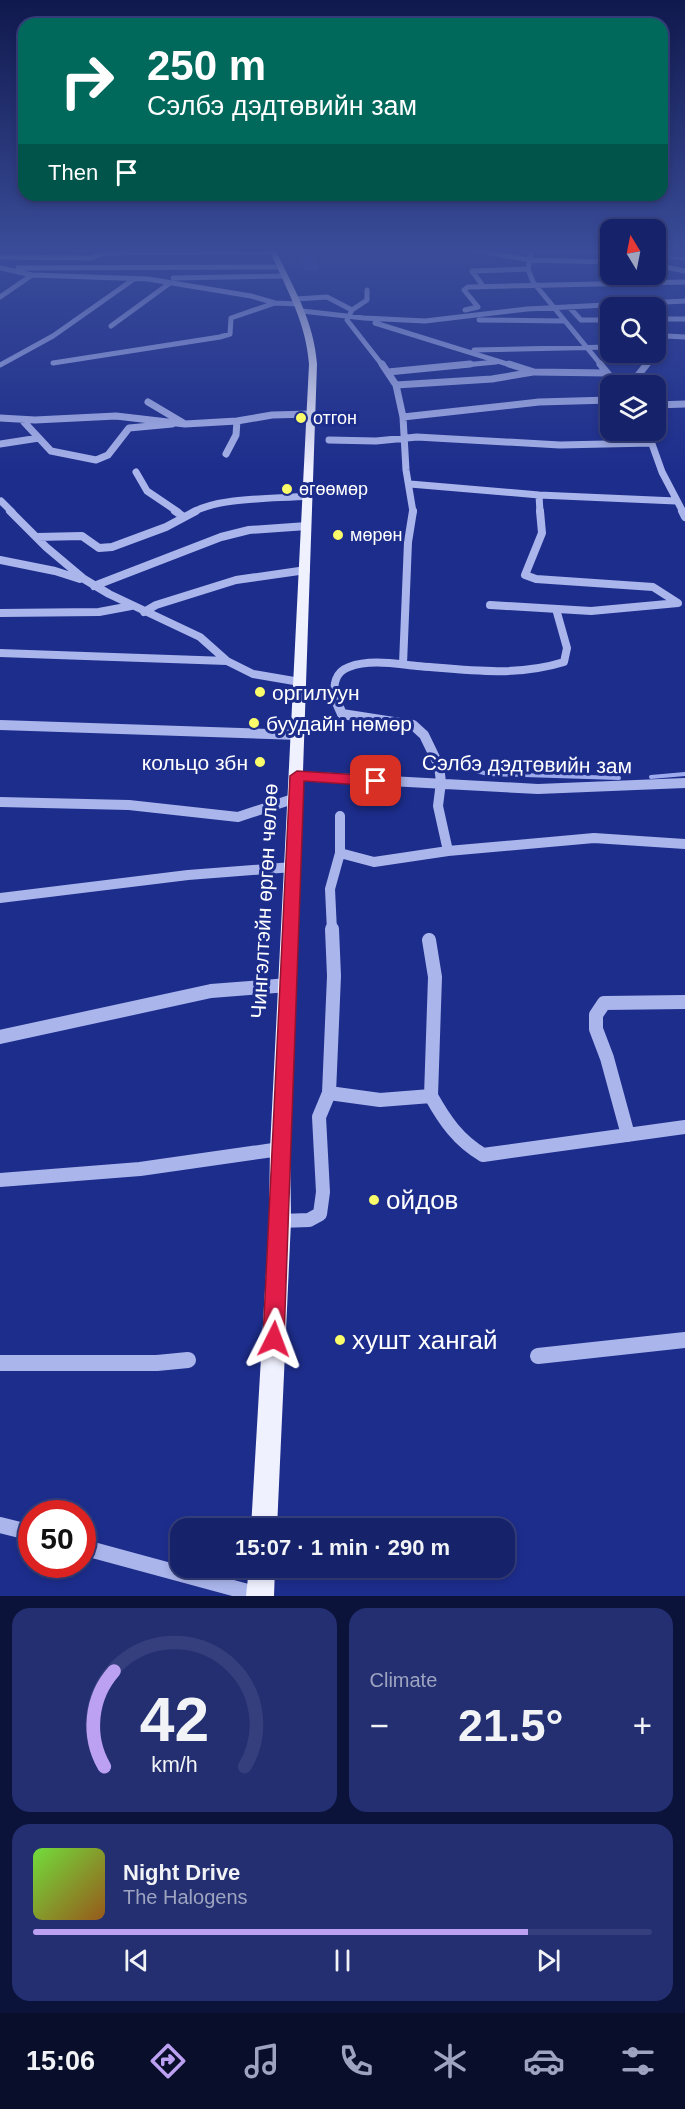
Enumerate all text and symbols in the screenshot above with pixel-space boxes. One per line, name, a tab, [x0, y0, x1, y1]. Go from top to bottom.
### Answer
icon: right	[48, 42, 126, 120]
text: 250 m	[147, 42, 266, 89]
text: Сэлбэ дэдтөвийн зам	[147, 91, 417, 121]
icon: arrive	[110, 156, 143, 189]
text: Then	[48, 160, 98, 185]
north arrow	[600, 219, 666, 285]
map controls	[600, 219, 666, 441]
button: search	[600, 297, 666, 363]
button: layers	[600, 375, 666, 441]
place label: отгон	[313, 408, 357, 428]
marker: отгон	[294, 411, 308, 425]
place label: өгөөмөр	[299, 479, 368, 499]
marker: өгөөмөр	[280, 482, 294, 496]
place label: мөрөн	[350, 525, 402, 545]
marker: мөрөн	[331, 528, 345, 542]
place label: оргилуун	[272, 681, 360, 704]
marker: оргилуун	[253, 685, 267, 699]
place label: буудайн нөмөр	[266, 712, 412, 735]
marker: буудайн нөмөр	[247, 716, 261, 730]
place label: кольцо збн	[142, 751, 248, 774]
street label: Сэлбэ дэдтөвийн зам	[422, 751, 632, 777]
marker: кольцо збн	[253, 755, 267, 769]
pin	[350, 755, 401, 806]
icon: arrive	[359, 764, 392, 797]
street label: Чингэлтэйн өргөн чөлөө	[246, 783, 282, 1019]
place label: ойдов	[386, 1185, 458, 1215]
marker: ойдов	[367, 1193, 381, 1207]
position arrow	[242, 1307, 306, 1371]
place label: хушт хангай	[352, 1325, 497, 1355]
marker: хушт хангай	[333, 1333, 347, 1347]
speed limit sign: 50	[18, 1500, 96, 1578]
text: 15:07 · 1 min · 290 m	[235, 1535, 450, 1560]
text: Climate	[370, 1669, 437, 1691]
text: 42	[140, 1685, 209, 1754]
text: 21.5°	[458, 1700, 564, 1751]
text: −	[370, 1707, 389, 1744]
text: +	[633, 1707, 652, 1744]
text: km/h	[151, 1753, 197, 1777]
text: Night Drive	[123, 1860, 240, 1885]
text: The Halogens	[123, 1886, 248, 1908]
icon: previous	[120, 1944, 153, 1977]
icon: pause	[326, 1944, 359, 1977]
icon: next	[532, 1944, 565, 1977]
icon: directions	[147, 2040, 189, 2082]
icon: music	[241, 2040, 283, 2082]
icon: phone	[335, 2040, 377, 2082]
icon: climate	[429, 2040, 471, 2082]
icon: car	[523, 2040, 565, 2082]
icon: filters	[617, 2040, 659, 2082]
text: 15:06	[26, 2046, 95, 2076]

